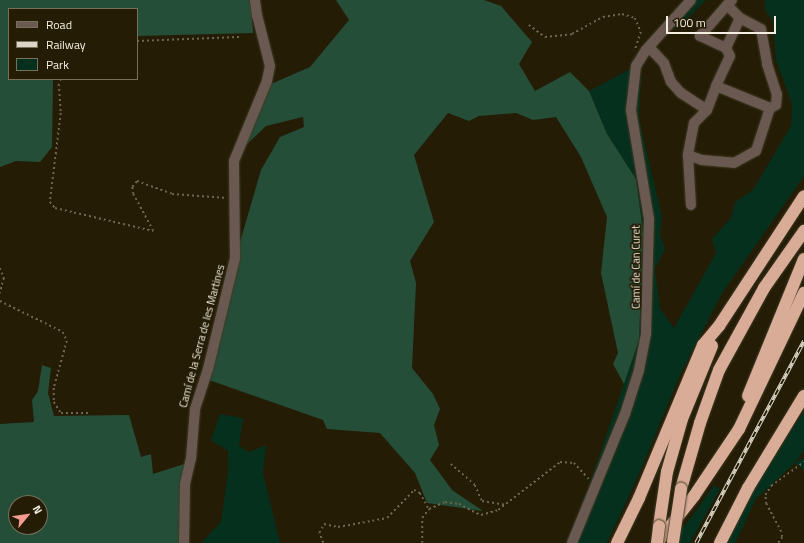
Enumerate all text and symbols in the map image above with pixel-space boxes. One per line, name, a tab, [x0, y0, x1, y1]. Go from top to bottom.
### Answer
legend	[8, 8, 138, 80]
scale bar	[668, 8, 778, 34]
text: 100 m	[673, 13, 706, 32]
text: Road	[46, 15, 72, 34]
text: Railway	[46, 35, 86, 54]
text: Park	[46, 55, 69, 74]
street label: Camí de Can Curet	[629, 225, 643, 309]
street label: Camí de la Serra de les Martines	[177, 263, 227, 409]
north arrow	[8, 495, 48, 535]
text: N	[29, 502, 46, 517]

